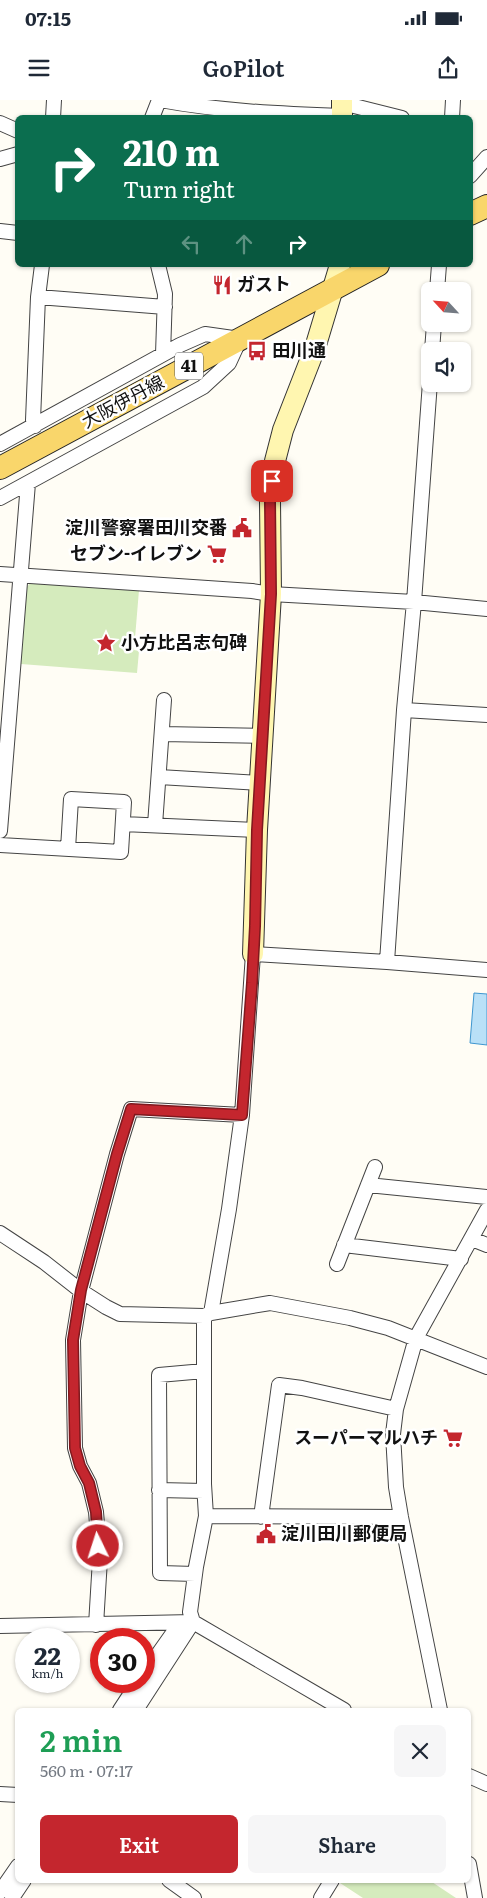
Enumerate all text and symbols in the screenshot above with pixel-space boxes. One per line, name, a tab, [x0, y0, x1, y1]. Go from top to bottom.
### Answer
text: 07:15	[25, 4, 71, 32]
text: GoPilot	[203, 51, 284, 84]
icon: menu	[25, 54, 53, 82]
icon: share	[434, 54, 462, 82]
text: 210 m	[123, 125, 220, 177]
icon: right	[40, 135, 105, 200]
text: Turn right	[123, 172, 235, 205]
icon: left	[177, 230, 205, 258]
icon: ahead	[230, 230, 258, 258]
icon: right	[283, 230, 311, 258]
place label: ガスト	[237, 270, 291, 297]
restaurant icon: ガスト	[211, 274, 233, 296]
north arrow	[421, 282, 471, 332]
map controls	[421, 282, 471, 392]
place label: 田川通	[272, 336, 326, 363]
bus stop icon: 田川通	[246, 340, 268, 362]
button: sound	[421, 342, 471, 392]
road number: 41	[175, 352, 203, 380]
street label: 大阪伊丹線	[76, 368, 168, 434]
pin	[251, 460, 293, 502]
icon: arrive	[258, 467, 286, 495]
place label: 淀川警察署田川交番	[65, 513, 227, 540]
public building icon: 淀川警察署田川交番	[231, 517, 253, 539]
place label: セブン-イレブン	[70, 539, 202, 566]
supermarket icon: セブン-イレブン	[206, 543, 228, 565]
place label: 小方比呂志句碑	[121, 628, 247, 655]
place icon: 小方比呂志句碑	[95, 632, 117, 654]
place label: スーパーマルハチ	[294, 1423, 438, 1450]
supermarket icon: スーパーマルハチ	[442, 1427, 464, 1449]
position arrow	[71, 1519, 123, 1571]
place label: 淀川田川郵便局	[281, 1519, 407, 1546]
public building icon: 淀川田川郵便局	[255, 1523, 277, 1545]
speed limit sign: 30	[90, 1628, 155, 1693]
text: 22	[34, 1636, 61, 1673]
text: km/h	[32, 1664, 63, 1682]
text: 2 min	[40, 1717, 122, 1761]
button: close	[394, 1725, 446, 1777]
text: 560 m · 07:17	[40, 1758, 133, 1782]
button: Exit	[40, 1815, 238, 1873]
button: Share	[248, 1815, 446, 1873]

